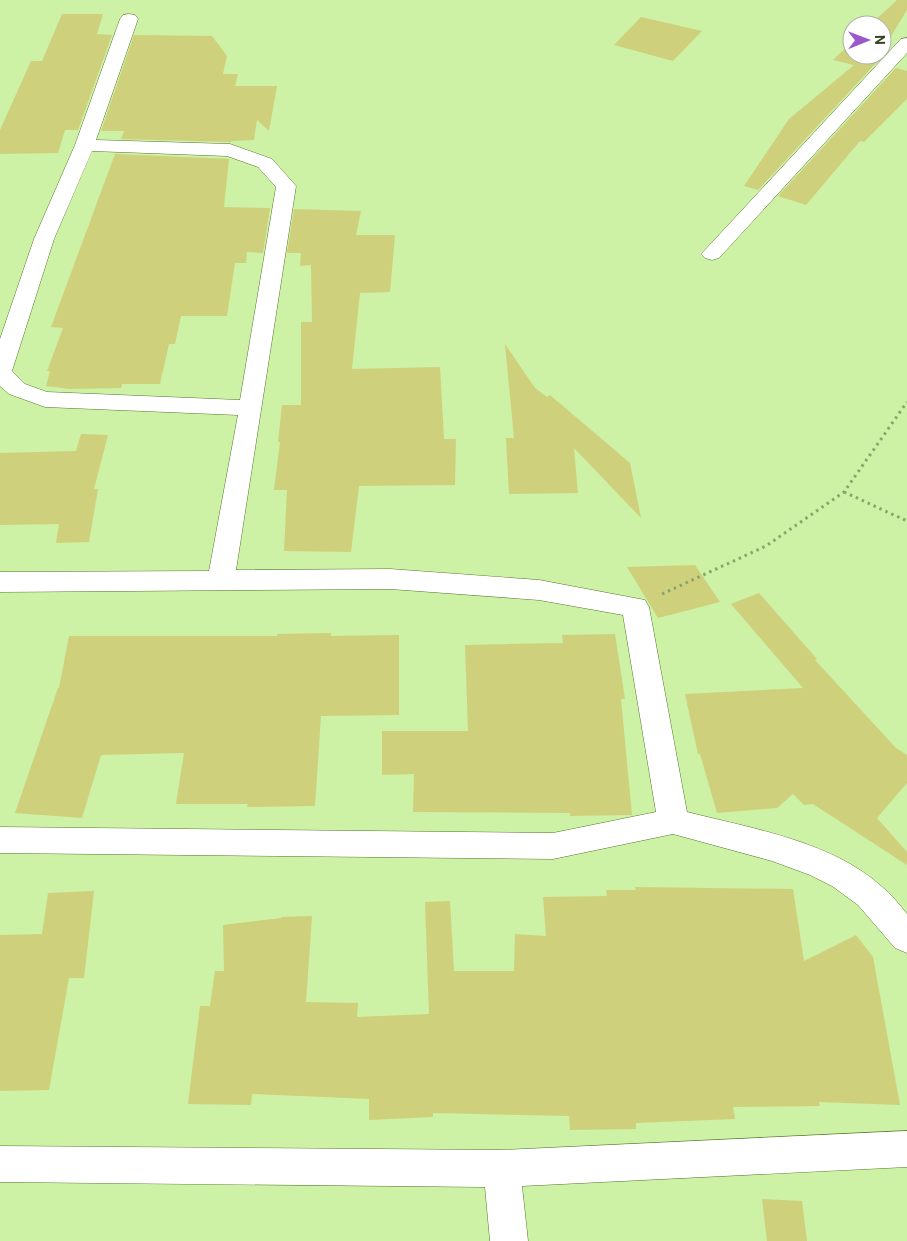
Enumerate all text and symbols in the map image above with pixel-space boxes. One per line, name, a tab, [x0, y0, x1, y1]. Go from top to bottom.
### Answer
north arrow	[842, 15, 892, 65]
text: N	[872, 35, 888, 45]

